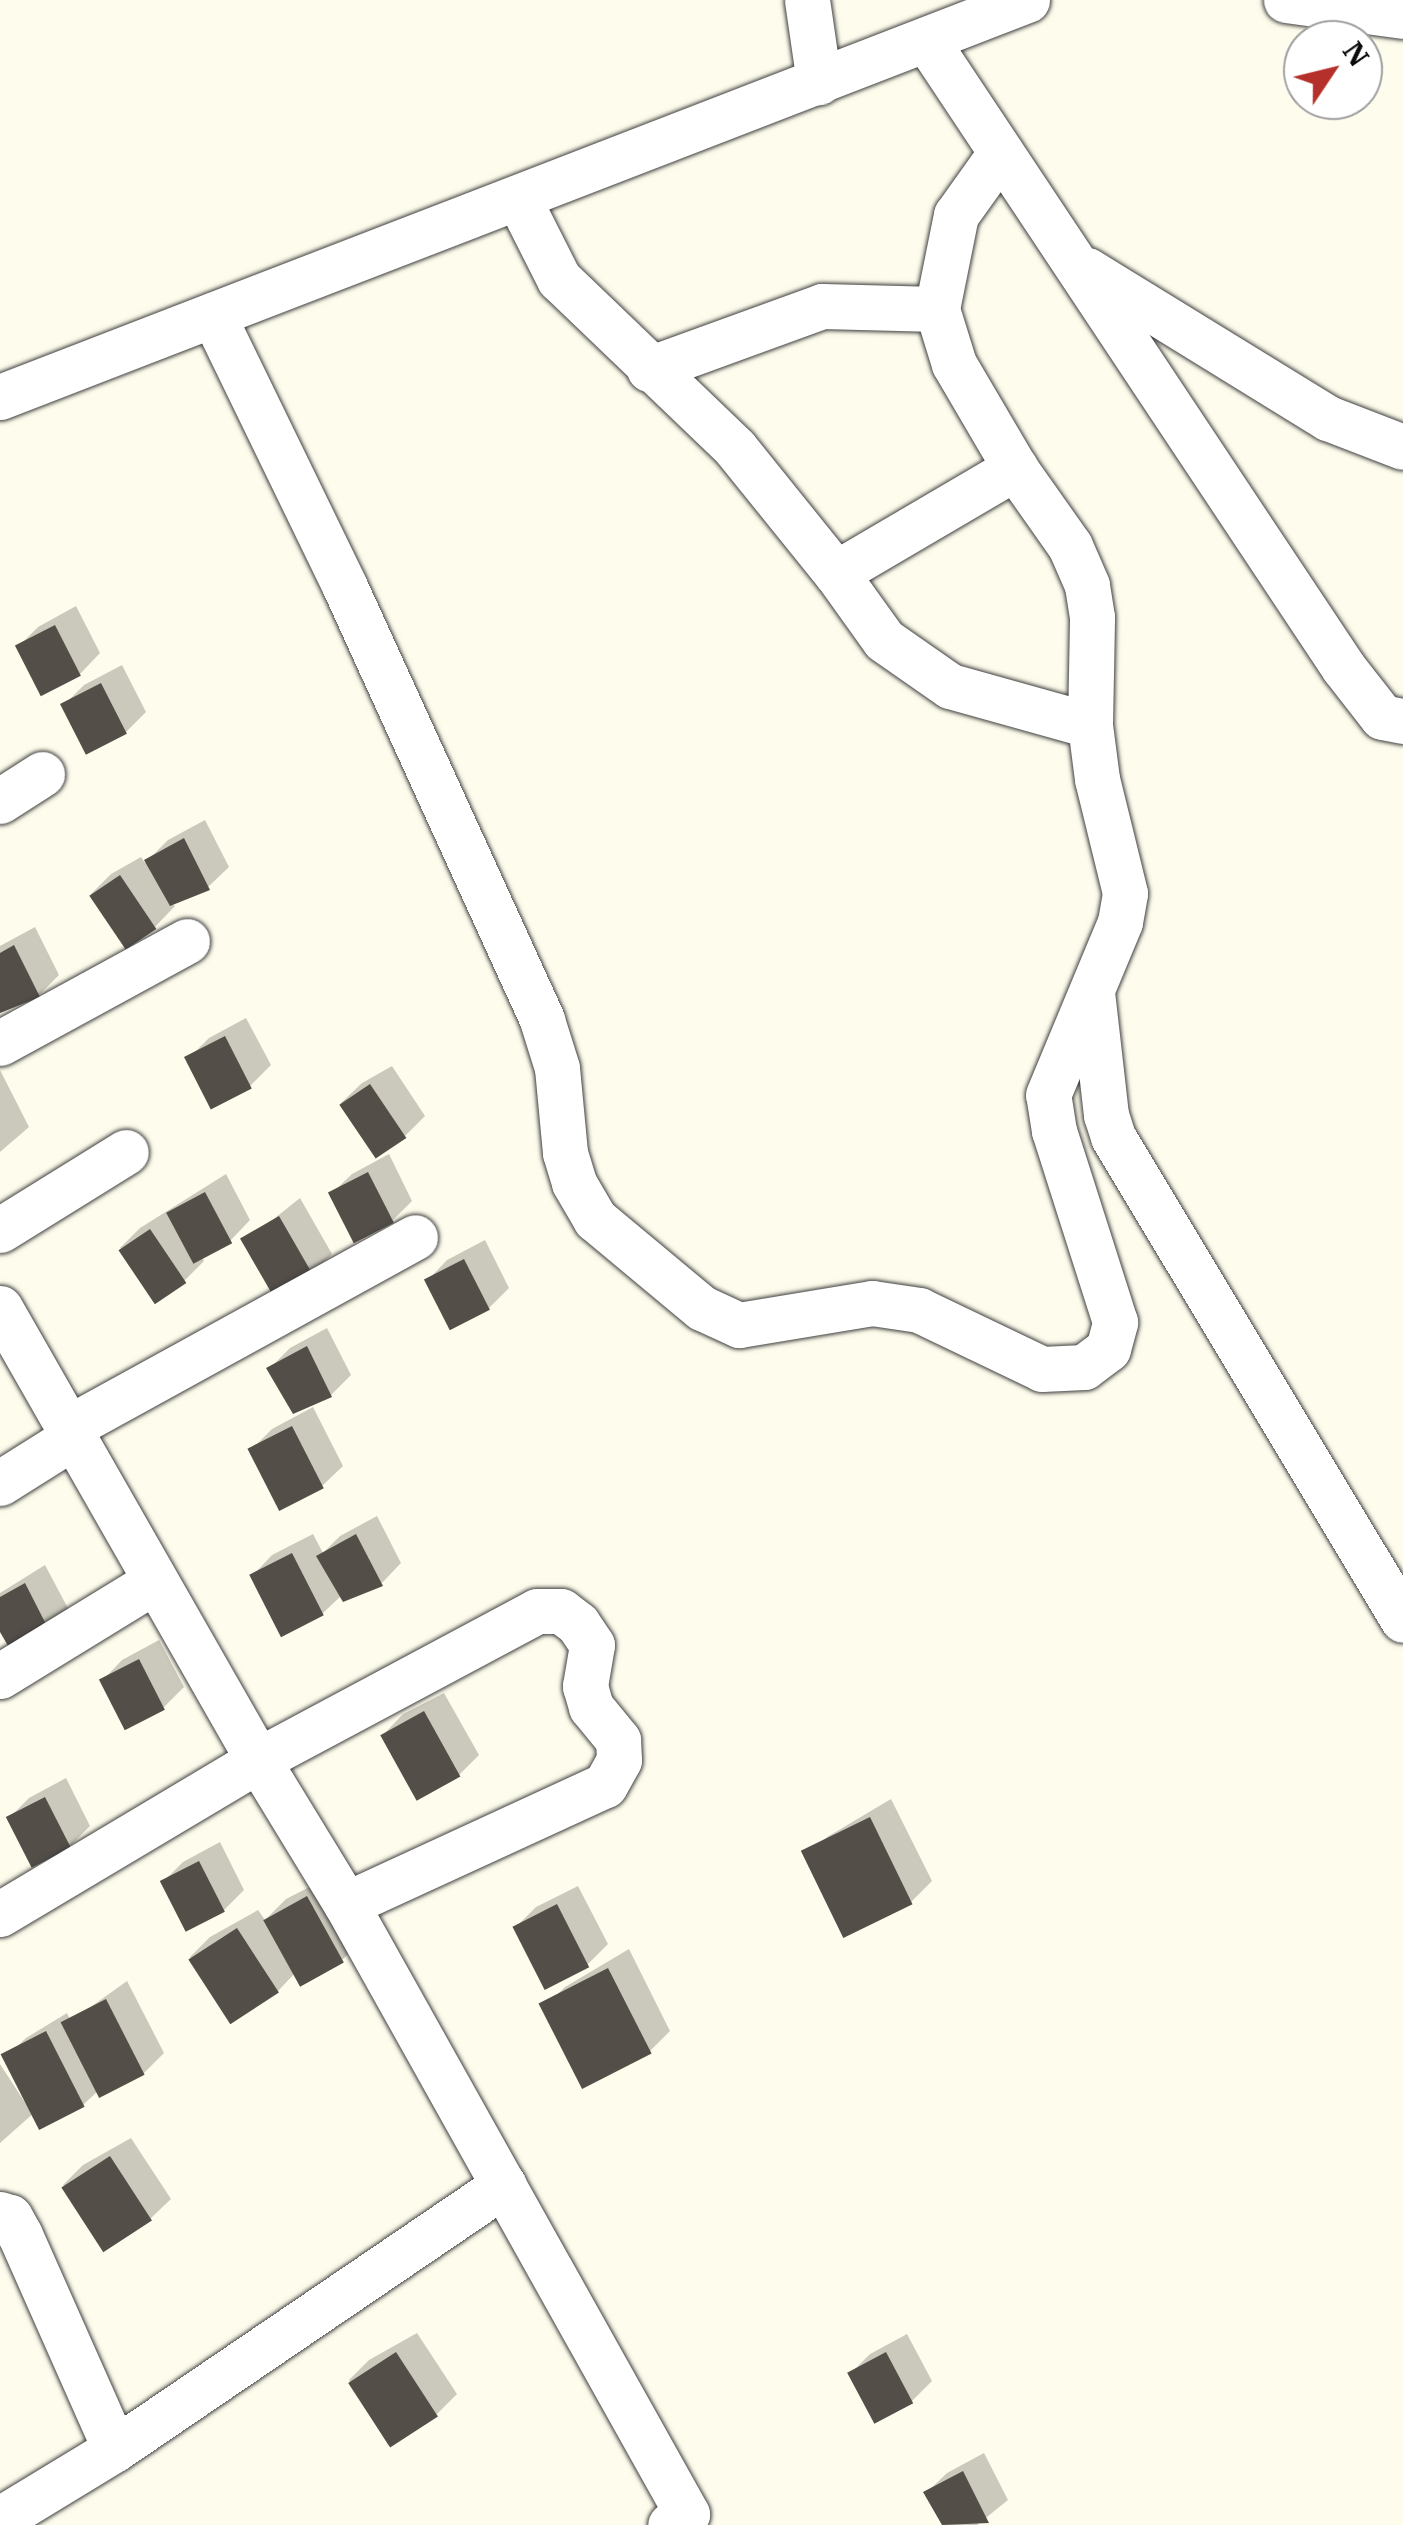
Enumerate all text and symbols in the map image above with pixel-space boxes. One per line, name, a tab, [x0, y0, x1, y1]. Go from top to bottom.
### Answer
north arrow	[1283, 20, 1383, 120]
text: N	[1335, 34, 1378, 73]

